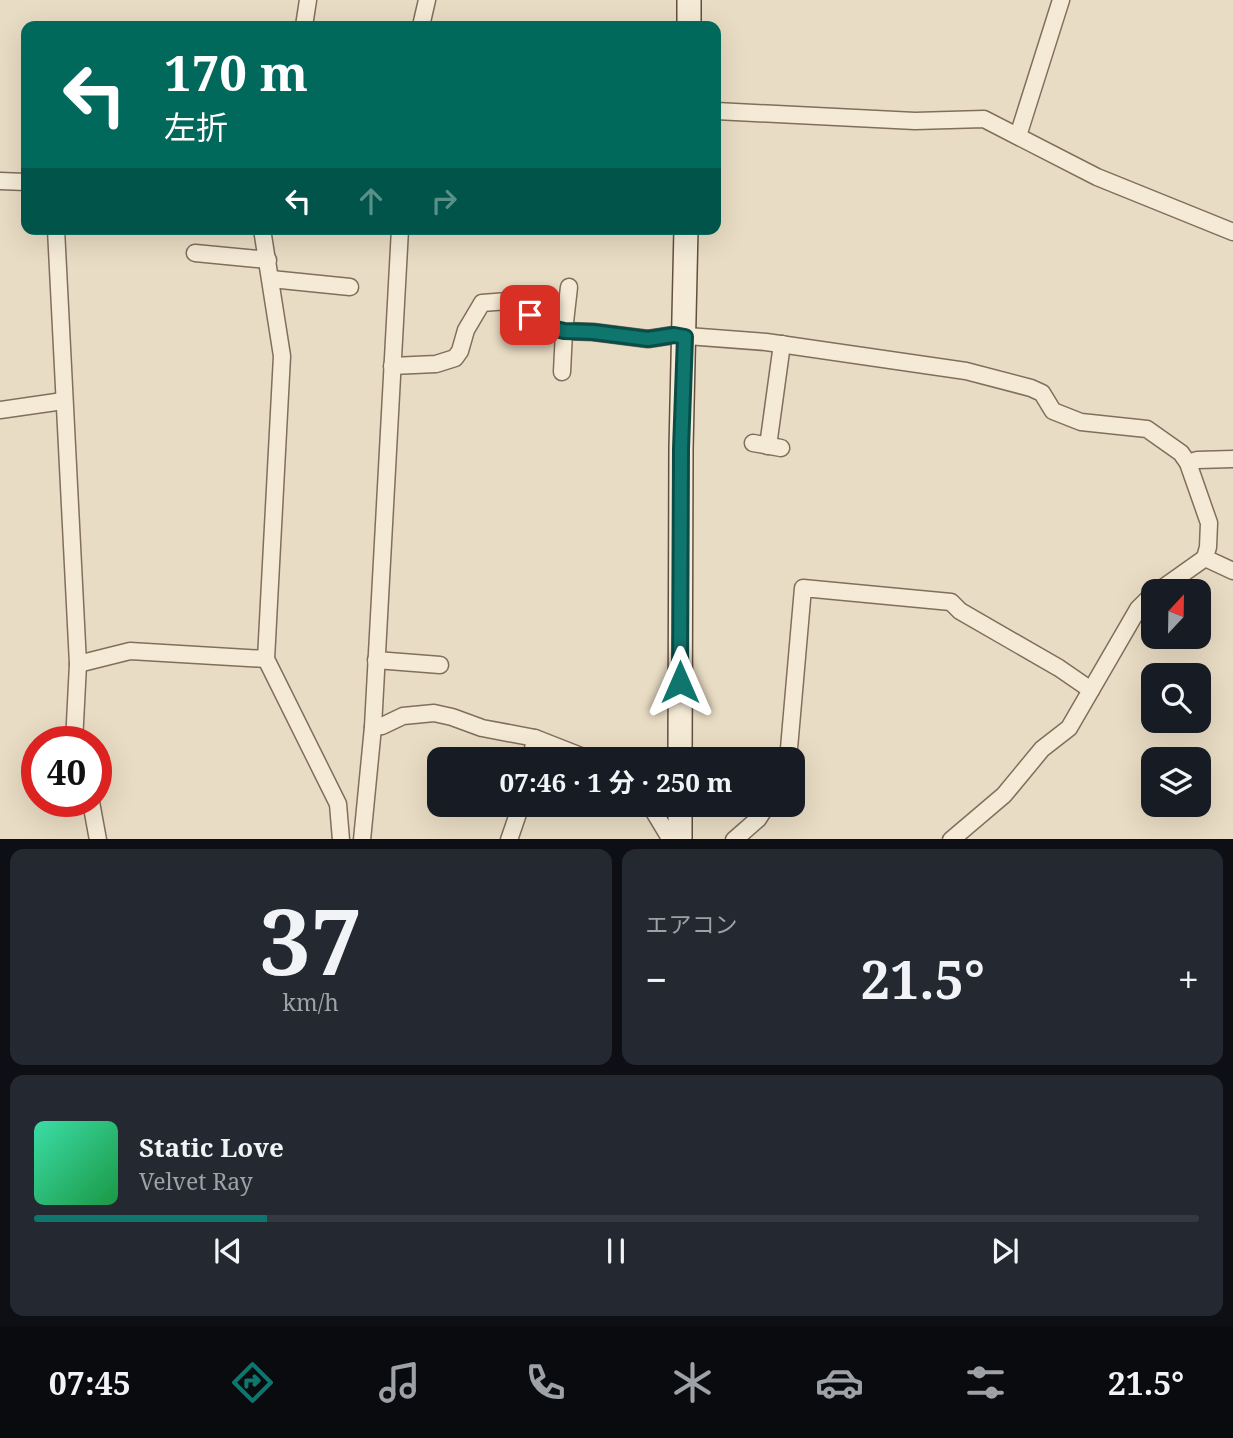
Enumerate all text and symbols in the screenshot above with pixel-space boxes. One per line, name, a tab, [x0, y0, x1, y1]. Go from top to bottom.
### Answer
text: 170 m	[164, 39, 308, 105]
icon: left	[49, 49, 140, 140]
text: 左折	[164, 105, 228, 148]
icon: left	[279, 182, 317, 220]
icon: ahead	[352, 182, 390, 220]
icon: right	[425, 182, 463, 220]
pin	[500, 285, 560, 345]
icon: arrive	[511, 296, 549, 334]
north arrow	[1141, 579, 1211, 649]
map controls	[1141, 579, 1211, 817]
position arrow	[643, 645, 717, 719]
button: search	[1141, 663, 1211, 733]
speed limit sign: 40	[21, 726, 112, 817]
button: layers	[1141, 747, 1211, 817]
text: 07:46 · 1 分 · 250 m	[500, 764, 732, 800]
text: 37	[259, 878, 362, 1002]
text: エアコン	[646, 908, 738, 940]
text: 21.5°	[861, 943, 985, 1014]
text: −	[646, 953, 668, 1005]
text: +	[1178, 953, 1199, 1005]
text: km/h	[283, 986, 339, 1018]
text: Static Love	[139, 1129, 284, 1165]
text: Velvet Ray	[139, 1165, 253, 1197]
icon: previous	[209, 1232, 247, 1270]
icon: pause	[597, 1232, 635, 1270]
icon: next	[986, 1232, 1024, 1270]
icon: directions	[228, 1358, 277, 1407]
icon: music	[375, 1358, 424, 1407]
icon: phone	[521, 1358, 570, 1407]
icon: climate	[668, 1358, 717, 1407]
icon: car	[815, 1358, 864, 1407]
icon: filters	[961, 1358, 1010, 1407]
text: 07:45	[49, 1361, 131, 1404]
text: 21.5°	[1108, 1361, 1184, 1404]

